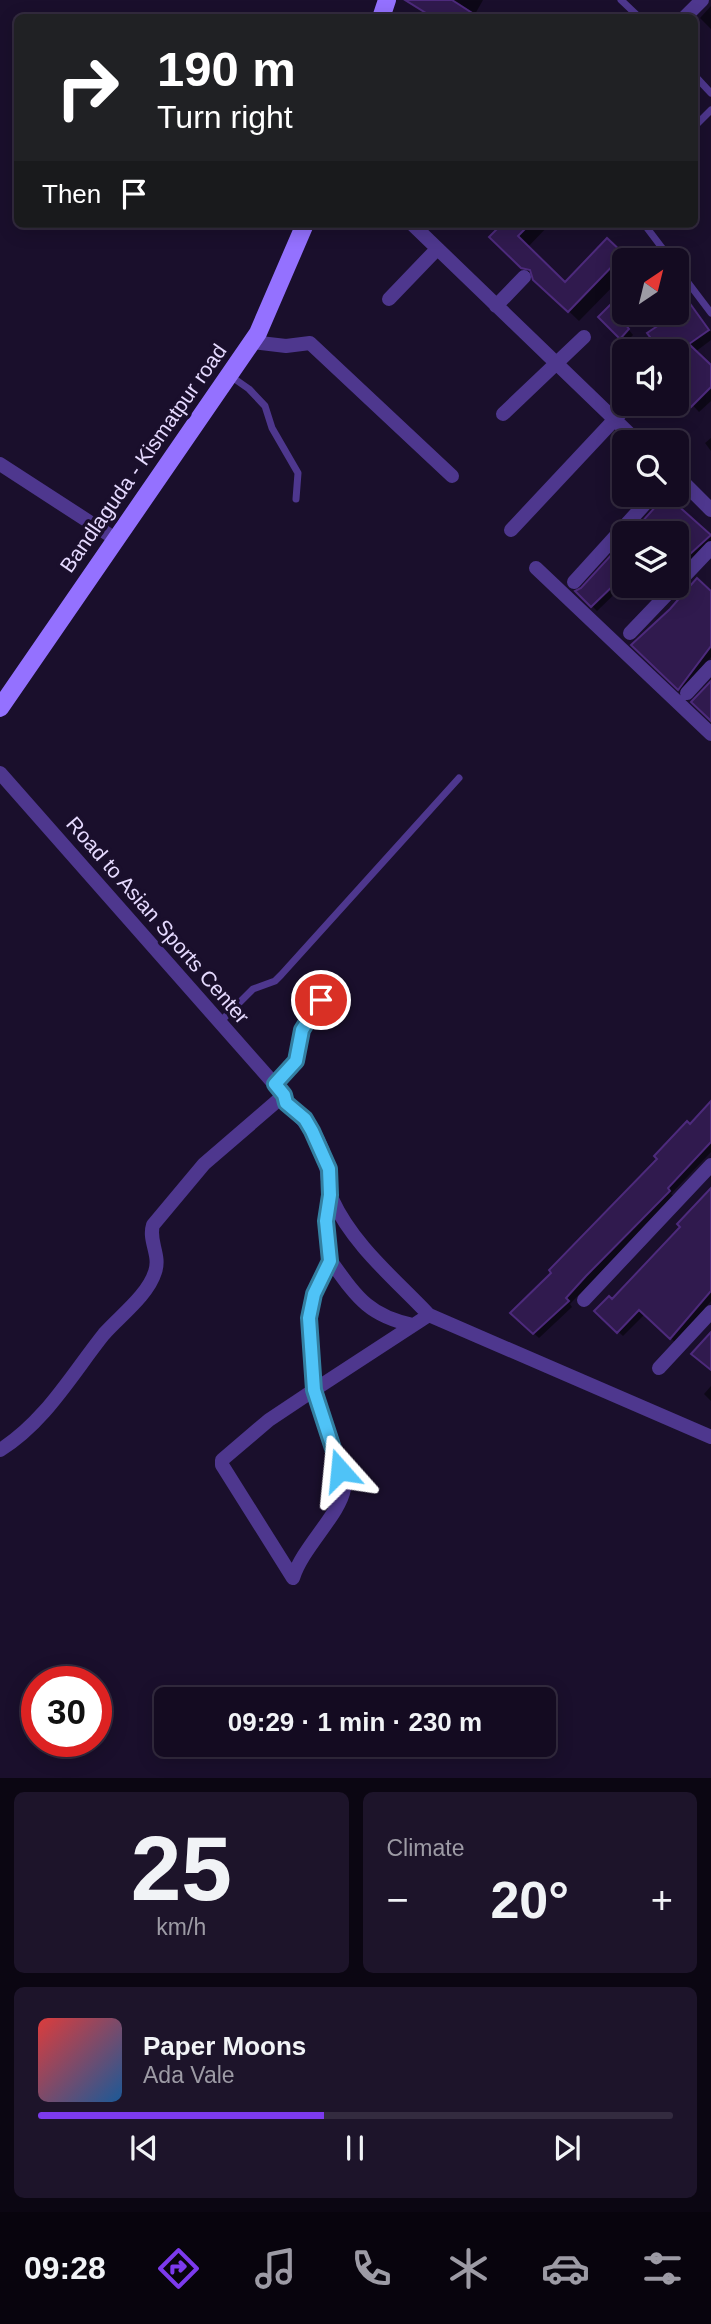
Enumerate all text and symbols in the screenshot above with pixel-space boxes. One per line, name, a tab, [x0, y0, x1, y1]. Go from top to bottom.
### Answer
icon: right	[42, 42, 133, 133]
text: 190 m	[157, 42, 296, 96]
text: Turn right	[157, 99, 293, 135]
icon: arrive	[115, 175, 153, 213]
text: Then	[42, 179, 101, 209]
north arrow	[612, 248, 690, 326]
map controls	[612, 248, 689, 598]
button: sound	[612, 339, 689, 416]
street label: Bandlaguda - Kismatpur road	[55, 340, 231, 576]
button: search	[612, 430, 689, 507]
button: layers	[612, 521, 689, 598]
street label: Road to Asian Sports Center	[62, 812, 254, 1028]
pin	[291, 970, 351, 1030]
icon: arrive	[302, 981, 340, 1019]
position arrow	[303, 1433, 377, 1507]
speed limit sign: 30	[21, 1666, 112, 1757]
text: 09:29 · 1 min · 230 m	[228, 1707, 482, 1737]
text: 25	[131, 1818, 232, 1919]
text: Climate	[387, 1835, 464, 1861]
text: 20°	[490, 1871, 569, 1929]
text: −	[387, 1879, 409, 1921]
text: +	[651, 1879, 673, 1921]
text: km/h	[156, 1914, 206, 1940]
text: Paper Moons	[143, 2031, 306, 2061]
text: Ada Vale	[143, 2062, 235, 2088]
icon: previous	[125, 2129, 163, 2167]
icon: pause	[336, 2129, 374, 2167]
icon: next	[548, 2129, 586, 2167]
icon: directions	[154, 2244, 203, 2293]
icon: music	[251, 2244, 300, 2293]
icon: phone	[347, 2244, 396, 2293]
icon: climate	[444, 2244, 493, 2293]
icon: car	[541, 2244, 590, 2293]
icon: filters	[638, 2244, 687, 2293]
text: 09:28	[24, 2250, 106, 2286]

